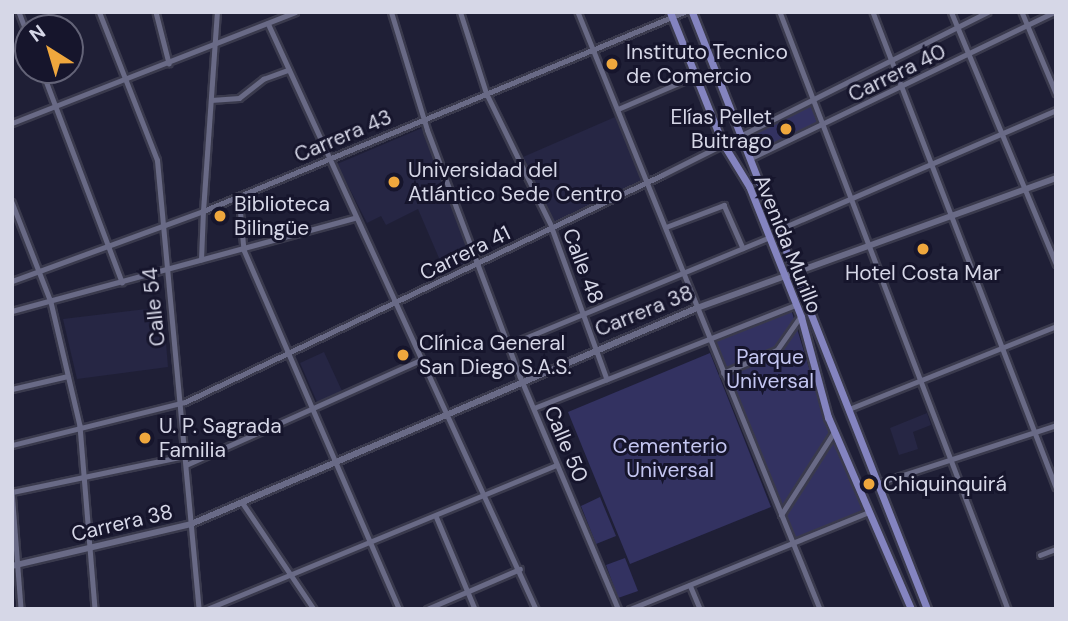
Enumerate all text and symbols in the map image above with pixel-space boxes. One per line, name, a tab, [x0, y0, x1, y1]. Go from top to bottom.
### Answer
north arrow	[14, 14, 84, 84]
text: N	[24, 19, 50, 48]
place label: Instituto Tecnico de Comercio	[626, 39, 788, 89]
street label: Carrera 40	[844, 39, 950, 107]
marker: Instituto Tecnico de Comercio	[604, 56, 620, 72]
street label: Carrera 43	[290, 104, 396, 168]
place label: Elías Pellet Buitrago	[671, 104, 772, 154]
marker: Elías Pellet Buitrago	[778, 121, 794, 137]
place label: Universidad del Atlántico Sede Centro	[408, 157, 623, 207]
street label: Avenida Murillo	[749, 171, 827, 317]
marker: Universidad del Atlántico Sede Centro	[386, 174, 402, 190]
place label: Biblioteca Bilingüe	[234, 191, 330, 241]
marker: Biblioteca Bilingüe	[212, 208, 228, 224]
street label: Carrera 41	[416, 220, 514, 286]
street label: Calle 48	[557, 225, 609, 307]
marker: Hotel Costa Mar	[915, 241, 931, 257]
place label: Hotel Costa Mar	[845, 260, 1001, 286]
street label: Calle 54	[137, 266, 171, 348]
street label: Carrera 38	[591, 280, 697, 342]
place label: Clínica General San Diego S.A.S.	[419, 330, 572, 380]
park label: Parque Universal	[726, 344, 814, 394]
marker: Clínica General San Diego S.A.S.	[393, 345, 413, 365]
street label: Calle 50	[539, 402, 593, 486]
place label: U. P. Sagrada Familia	[159, 413, 282, 463]
marker: U. P. Sagrada Familia	[137, 430, 153, 446]
park label: Cementerio Universal	[613, 433, 727, 483]
place label: Chiquinquirá	[883, 471, 1007, 497]
marker: Chiquinquirá	[861, 476, 877, 492]
street label: Carrera 38	[69, 499, 175, 547]

